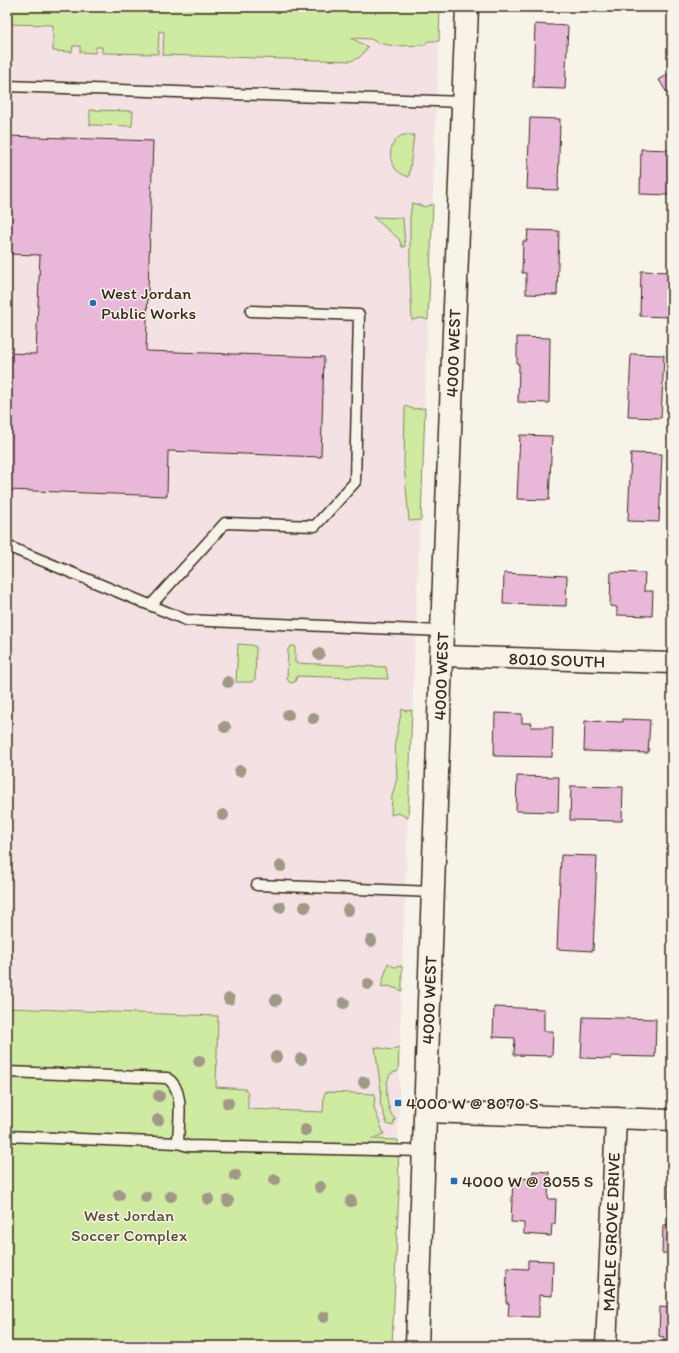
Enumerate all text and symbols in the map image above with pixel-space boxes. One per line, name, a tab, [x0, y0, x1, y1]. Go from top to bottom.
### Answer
place label: West Jordan Public Works	[101, 283, 196, 323]
marker: West Jordan Public Works	[88, 298, 98, 308]
street label: 4000 WEST	[441, 308, 465, 398]
street label: 4000 WEST	[429, 631, 453, 721]
street label: 8010 SOUTH	[508, 648, 606, 672]
street label: 4000 WEST	[417, 955, 441, 1045]
place label: 4000 W @ 8070 S	[406, 1093, 538, 1113]
marker: 4000 W @ 8070 S	[393, 1098, 403, 1108]
street label: MAPLE GROVE DRIVE	[598, 1152, 624, 1312]
place label: 4000 W @ 8055 S	[462, 1171, 593, 1191]
marker: 4000 W @ 8055 S	[449, 1176, 459, 1186]
park label: West Jordan Soccer Complex	[71, 1205, 188, 1245]

